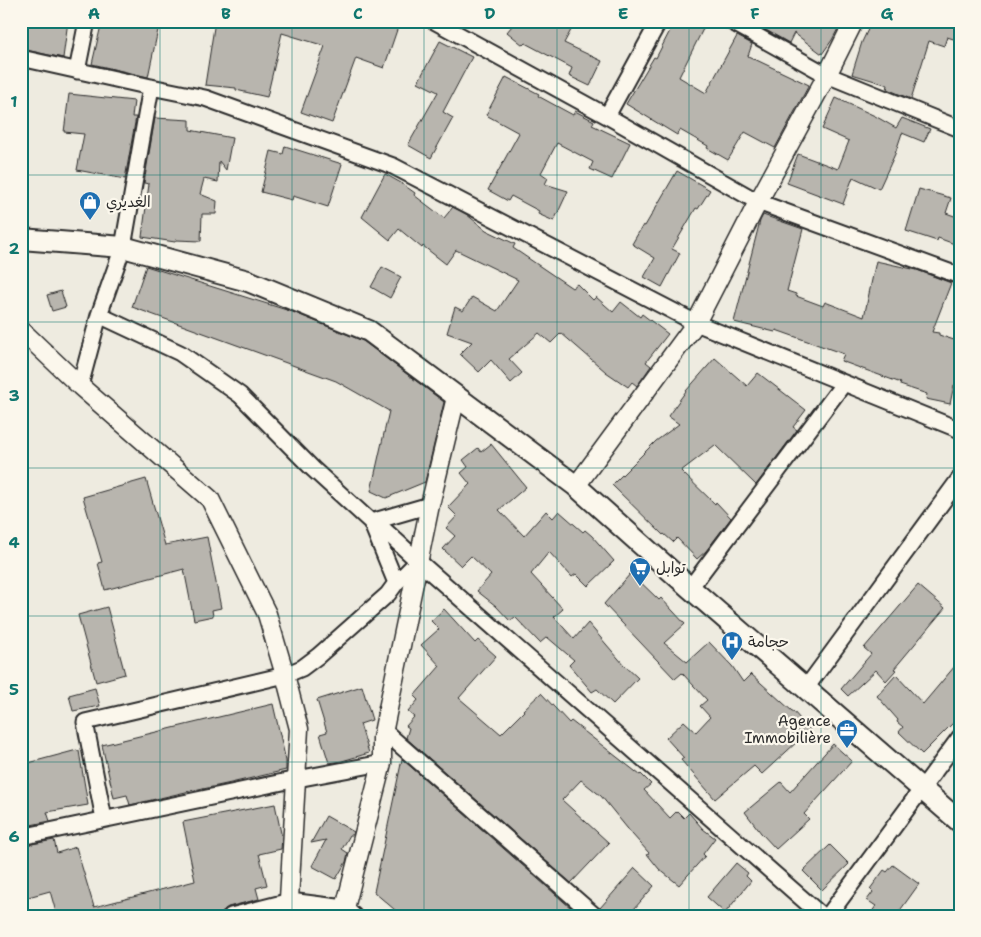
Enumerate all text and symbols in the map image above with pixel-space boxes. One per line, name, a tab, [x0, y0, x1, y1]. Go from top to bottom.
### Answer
text: A	[88, 3, 100, 24]
text: B	[221, 3, 231, 24]
text: C	[353, 3, 363, 24]
text: D	[484, 3, 496, 24]
text: E	[618, 3, 628, 24]
text: F	[750, 3, 760, 24]
text: G	[881, 3, 894, 24]
text: 1	[10, 91, 18, 112]
shop icon: الغديري	[78, 190, 102, 221]
place label: الغديري	[106, 192, 151, 213]
text: 2	[8, 238, 20, 259]
text: 3	[8, 385, 20, 406]
text: 4	[8, 532, 20, 553]
supermarket icon: توابل	[628, 556, 652, 587]
place label: توابل	[656, 558, 686, 578]
hospital icon: حجامة	[720, 630, 744, 661]
place label: حجامة	[748, 632, 789, 652]
text: 5	[9, 679, 19, 700]
place label: Agence Immobilière	[744, 711, 831, 748]
office icon: Agence Immobilière	[835, 718, 859, 749]
text: 6	[8, 826, 20, 847]

